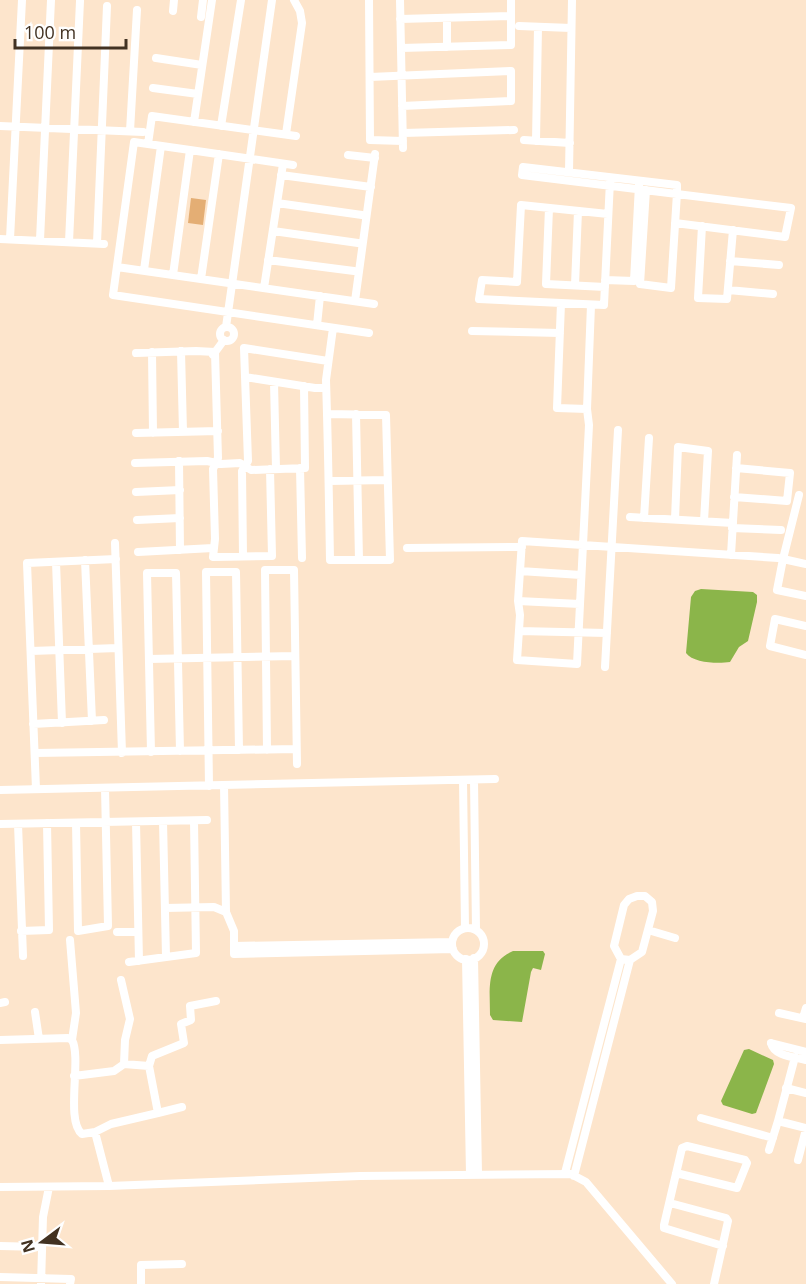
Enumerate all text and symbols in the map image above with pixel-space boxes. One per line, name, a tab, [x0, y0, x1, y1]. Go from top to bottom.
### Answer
scale bar	[15, 12, 126, 50]
text: 100 m	[24, 20, 76, 44]
north arrow	[12, 1212, 72, 1272]
text: N	[15, 1237, 40, 1255]

